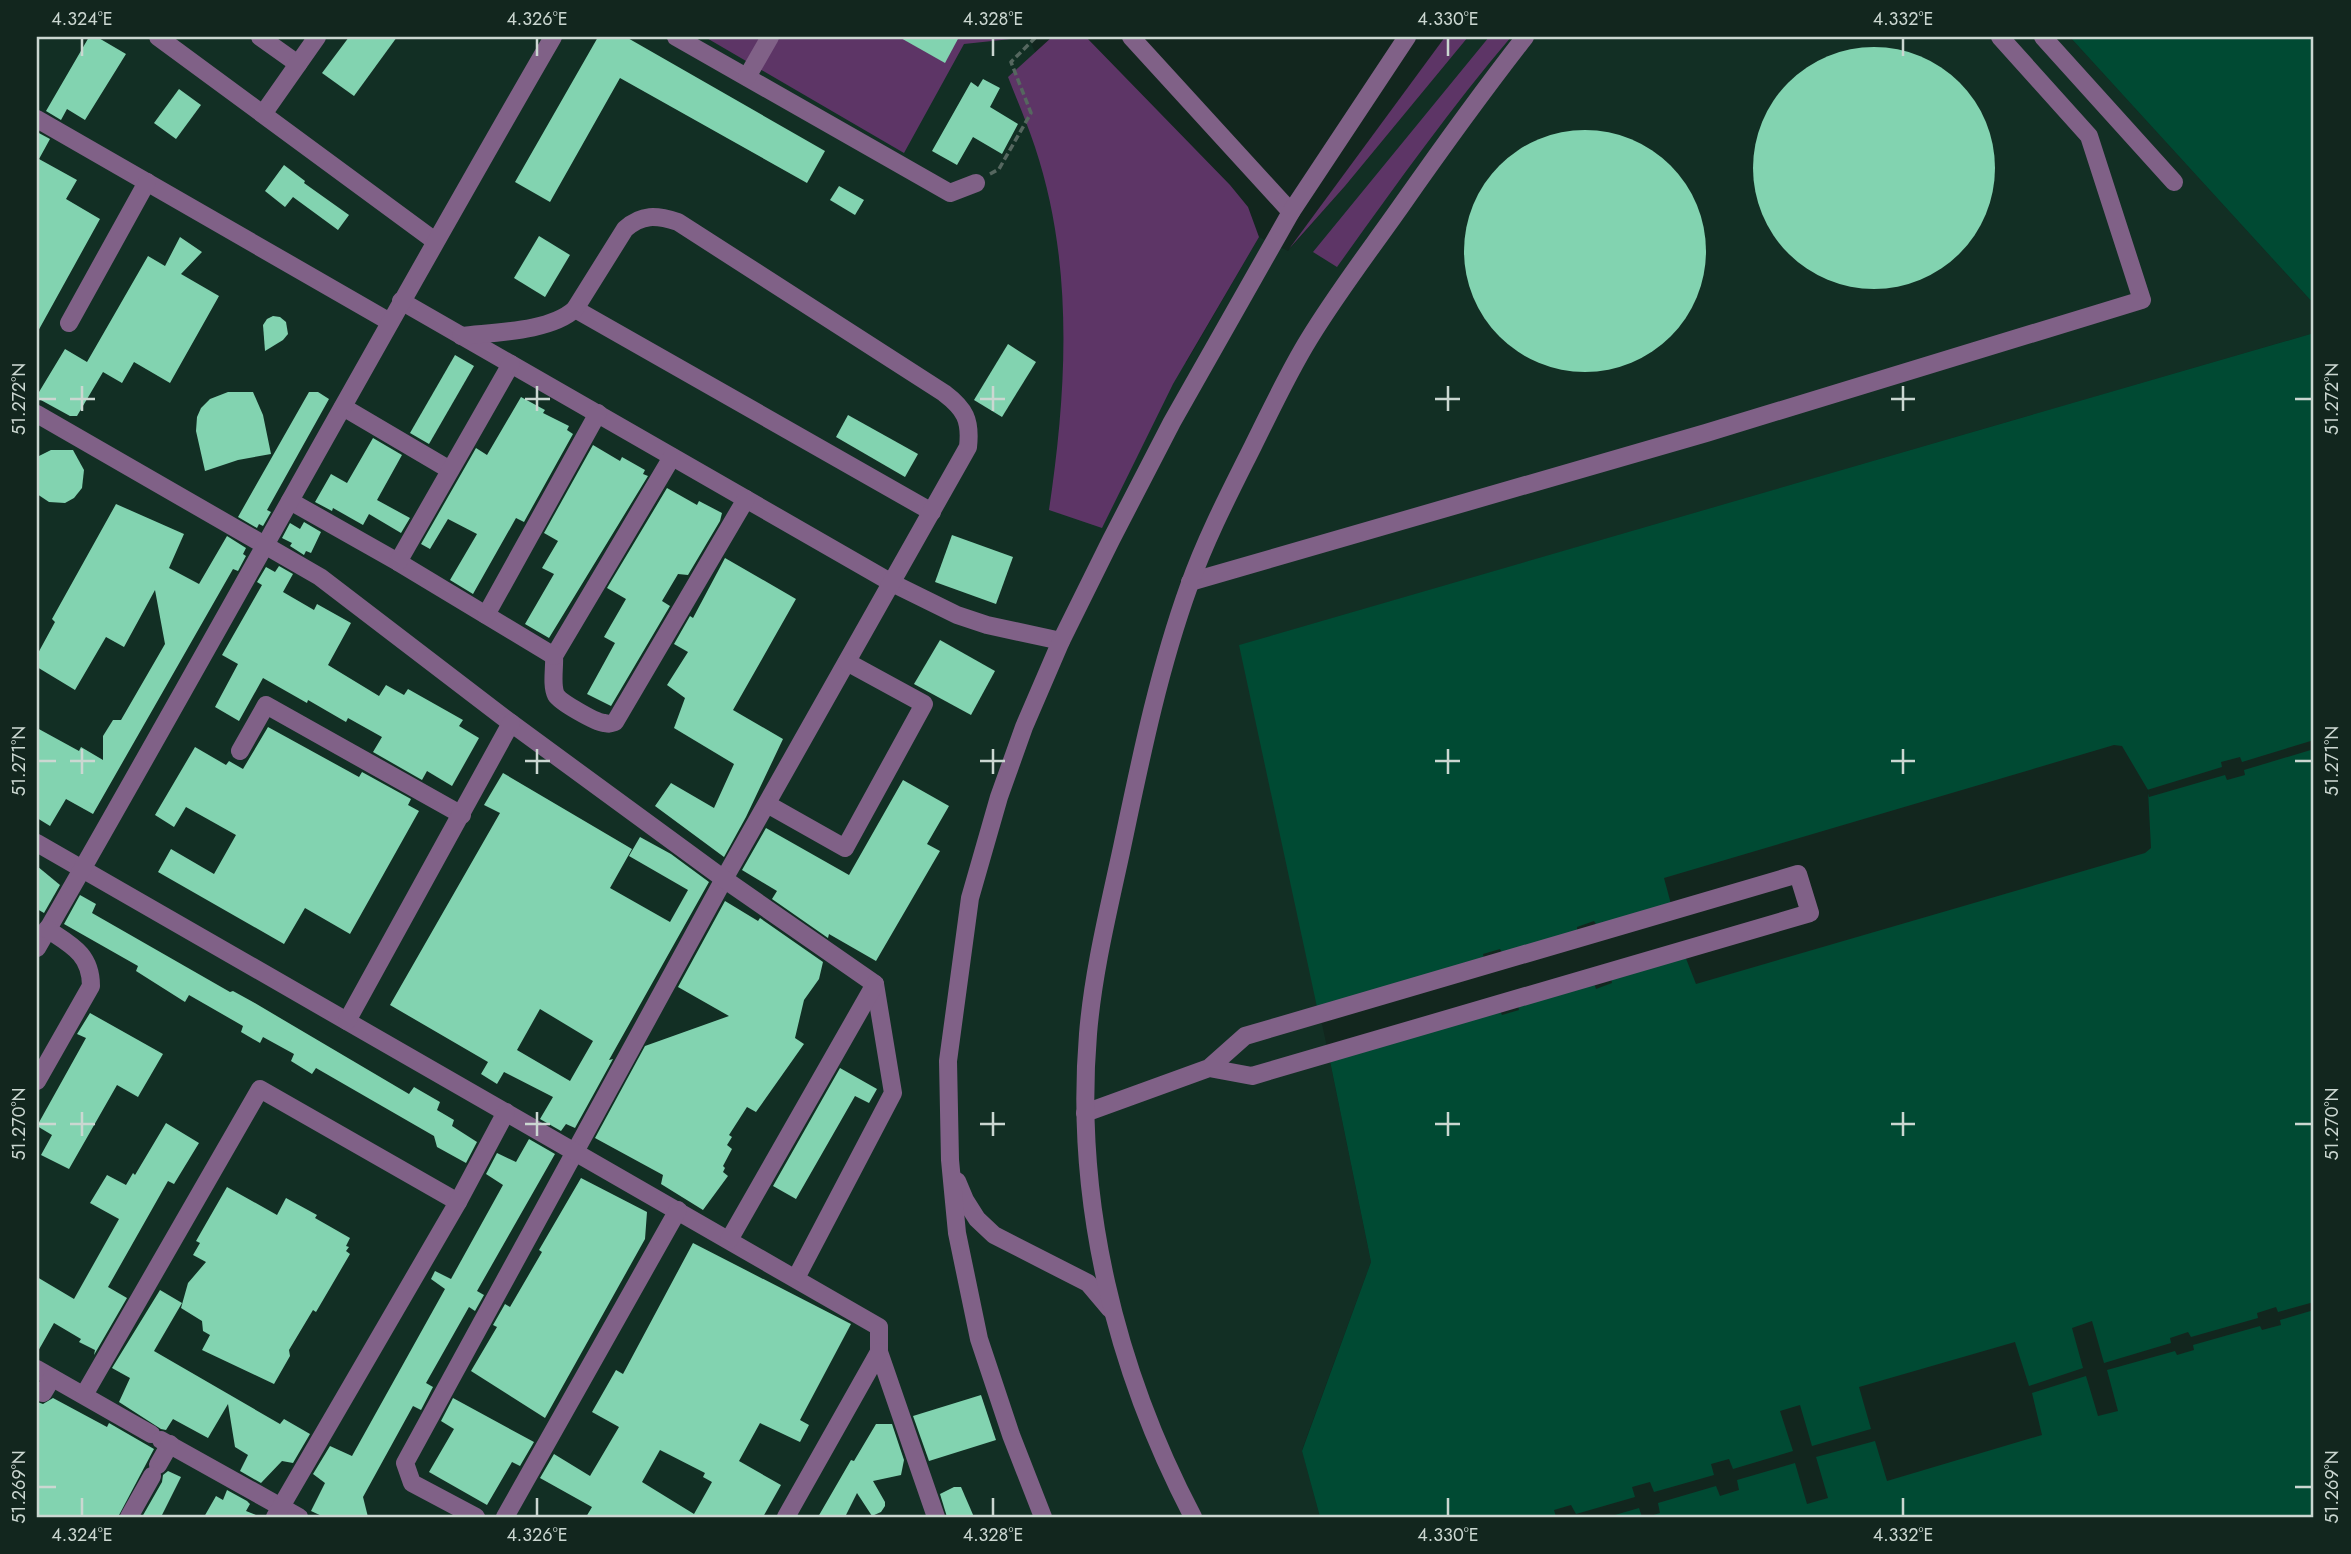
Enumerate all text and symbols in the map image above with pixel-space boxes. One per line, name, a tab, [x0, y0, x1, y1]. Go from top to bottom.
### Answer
text: 4.324°E	[51, 6, 113, 32]
text: 4.326°E	[506, 6, 568, 32]
text: 4.328°E	[963, 6, 1023, 32]
text: 4.330°E	[1417, 6, 1479, 32]
text: 4.332°E	[1873, 6, 1933, 32]
text: 51.272°N	[6, 363, 32, 435]
text: 51.272°N	[2319, 363, 2345, 435]
text: 51.271°N	[6, 726, 32, 796]
text: 51.271°N	[2319, 726, 2345, 796]
text: 51.270°N	[6, 1087, 32, 1161]
text: 51.270°N	[2319, 1087, 2345, 1161]
text: 51.269°N	[6, 1450, 32, 1524]
text: 51.269°N	[2319, 1450, 2345, 1524]
text: 4.324°E	[51, 1522, 113, 1548]
text: 4.326°E	[506, 1522, 568, 1548]
text: 4.328°E	[963, 1522, 1023, 1548]
text: 4.330°E	[1417, 1522, 1479, 1548]
text: 4.332°E	[1873, 1522, 1933, 1548]

